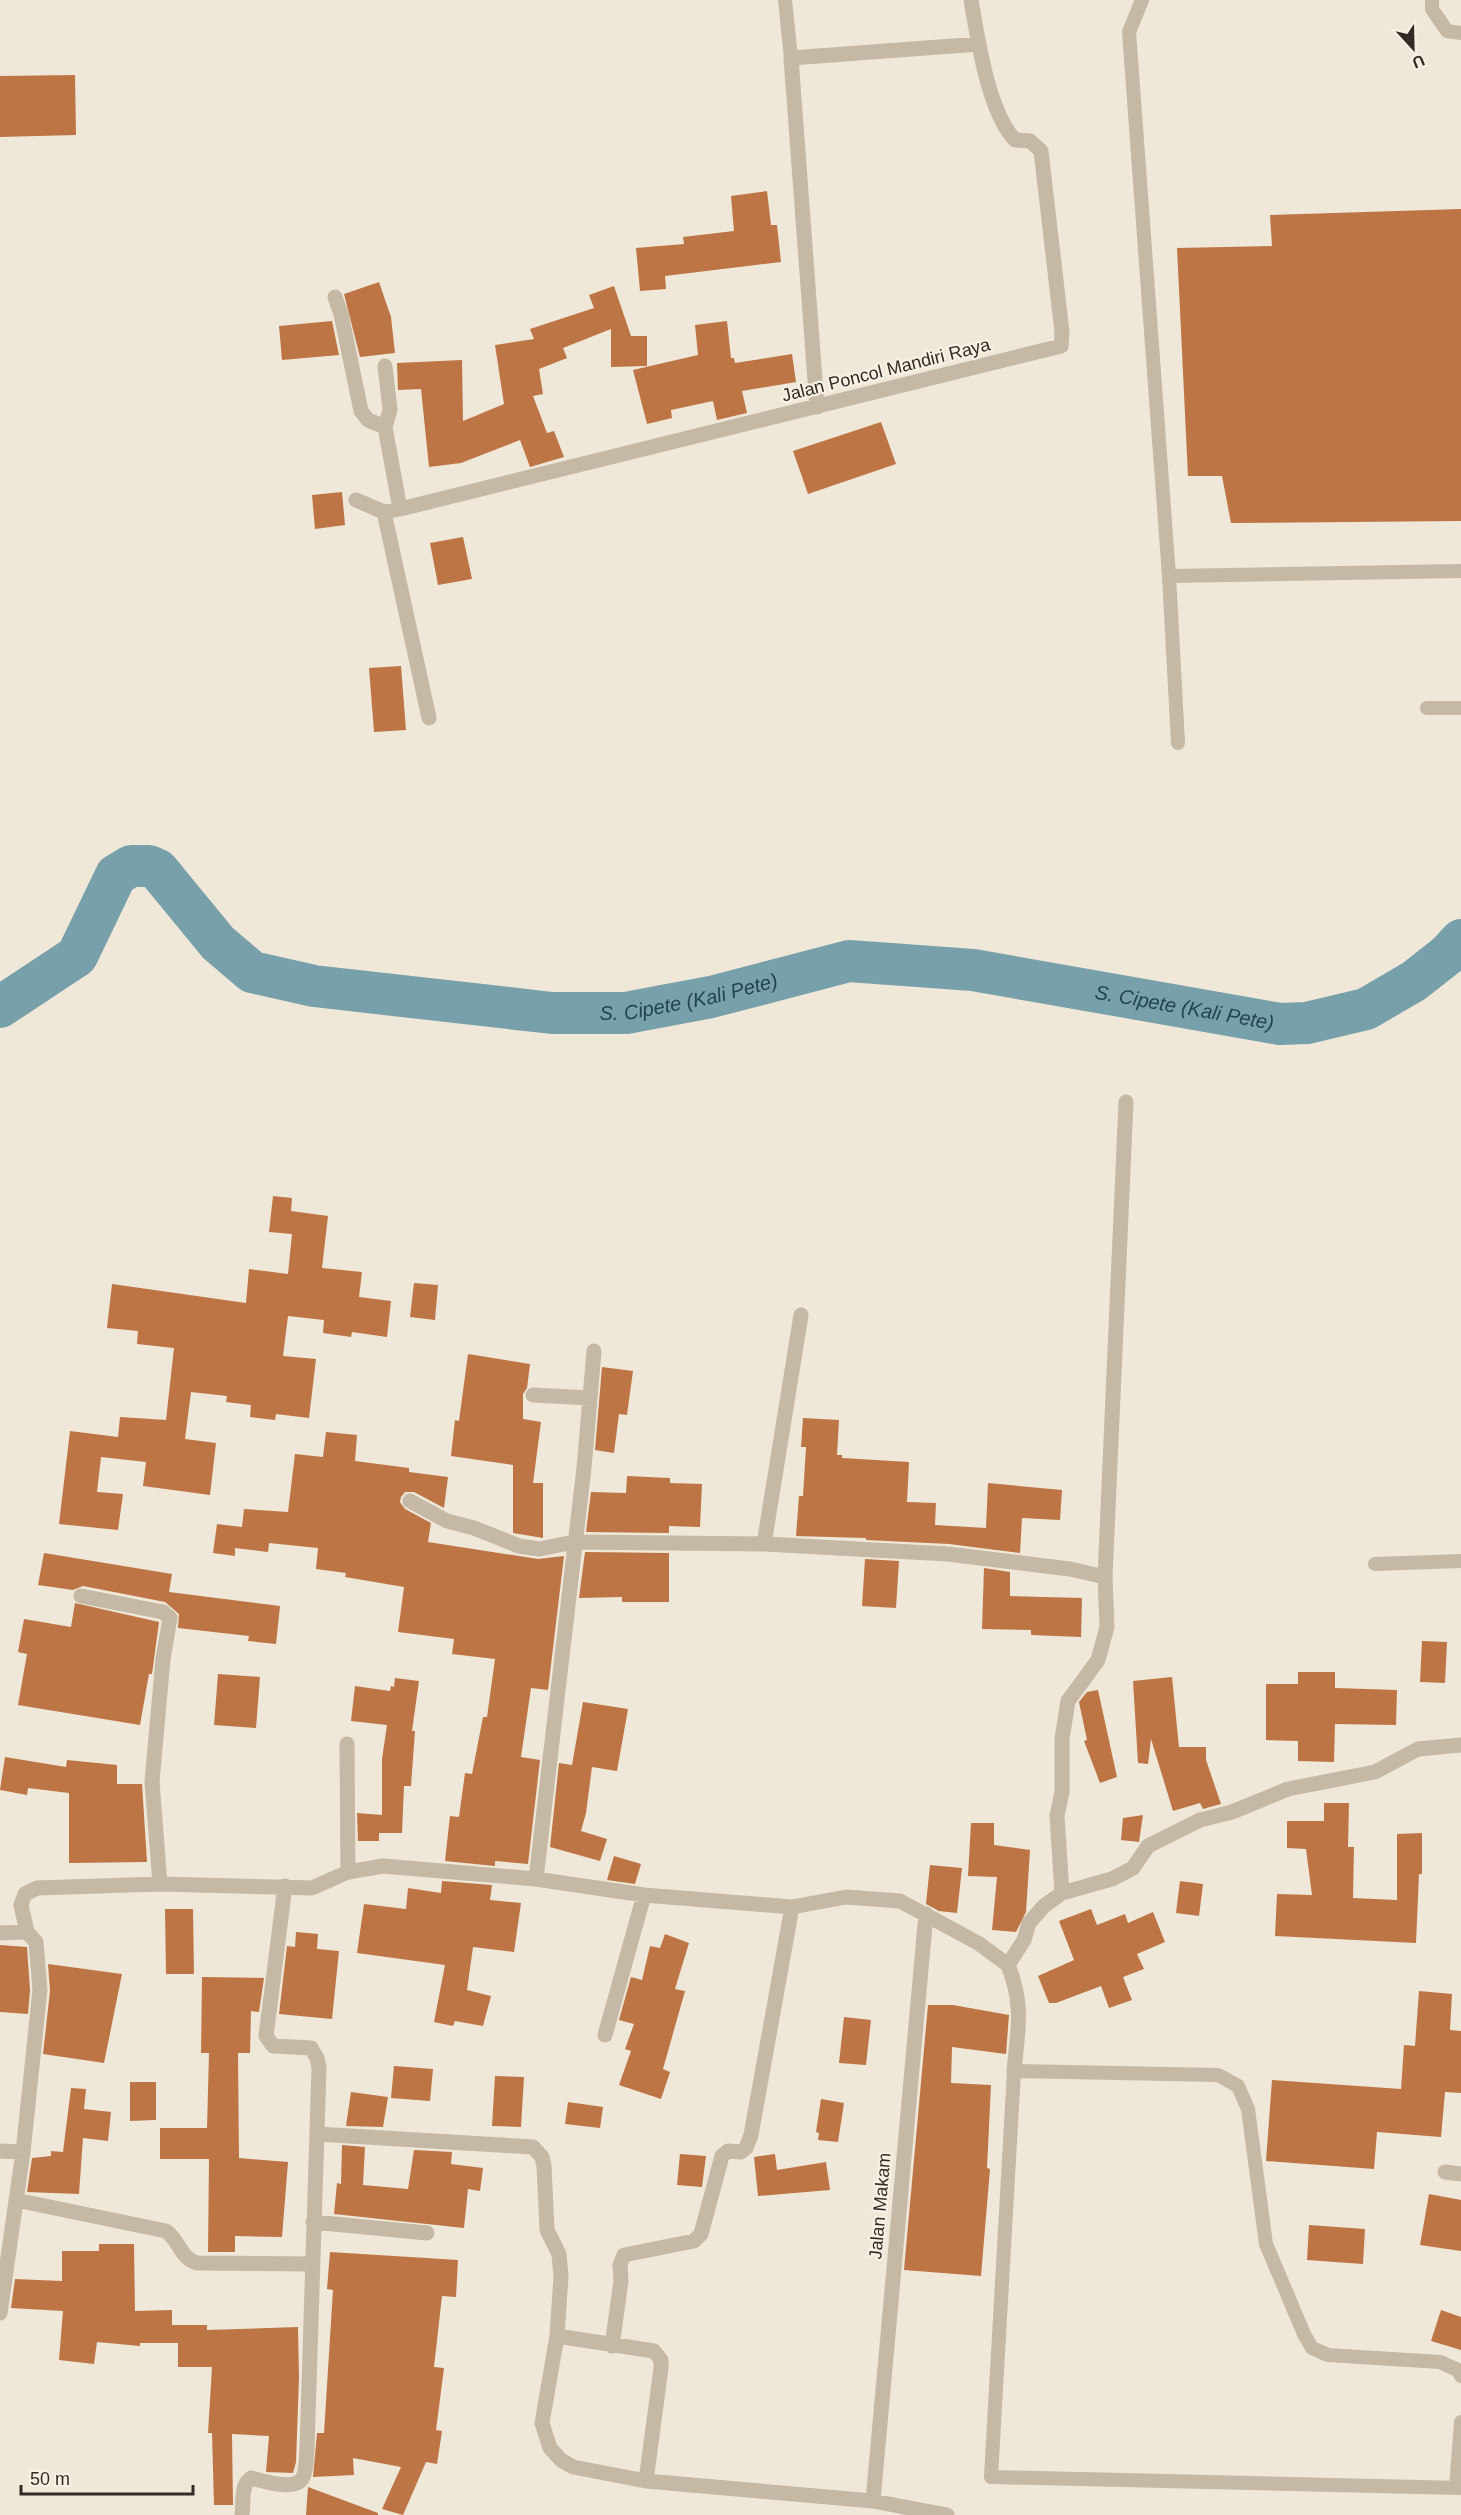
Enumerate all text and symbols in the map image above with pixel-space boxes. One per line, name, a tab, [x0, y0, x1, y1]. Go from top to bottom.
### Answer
north arrow	[1383, 18, 1443, 78]
text: U	[1410, 51, 1427, 71]
street label: Jalan Poncol Mandiri Raya	[780, 334, 993, 406]
water label: S. Cipete (Kali Pete)	[599, 969, 780, 1024]
water label: S. Cipete (Kali Pete)	[1093, 981, 1276, 1034]
street label: Jalan Makam	[865, 2152, 895, 2260]
scale bar	[21, 2458, 194, 2496]
text: 50 m	[30, 2469, 70, 2489]

